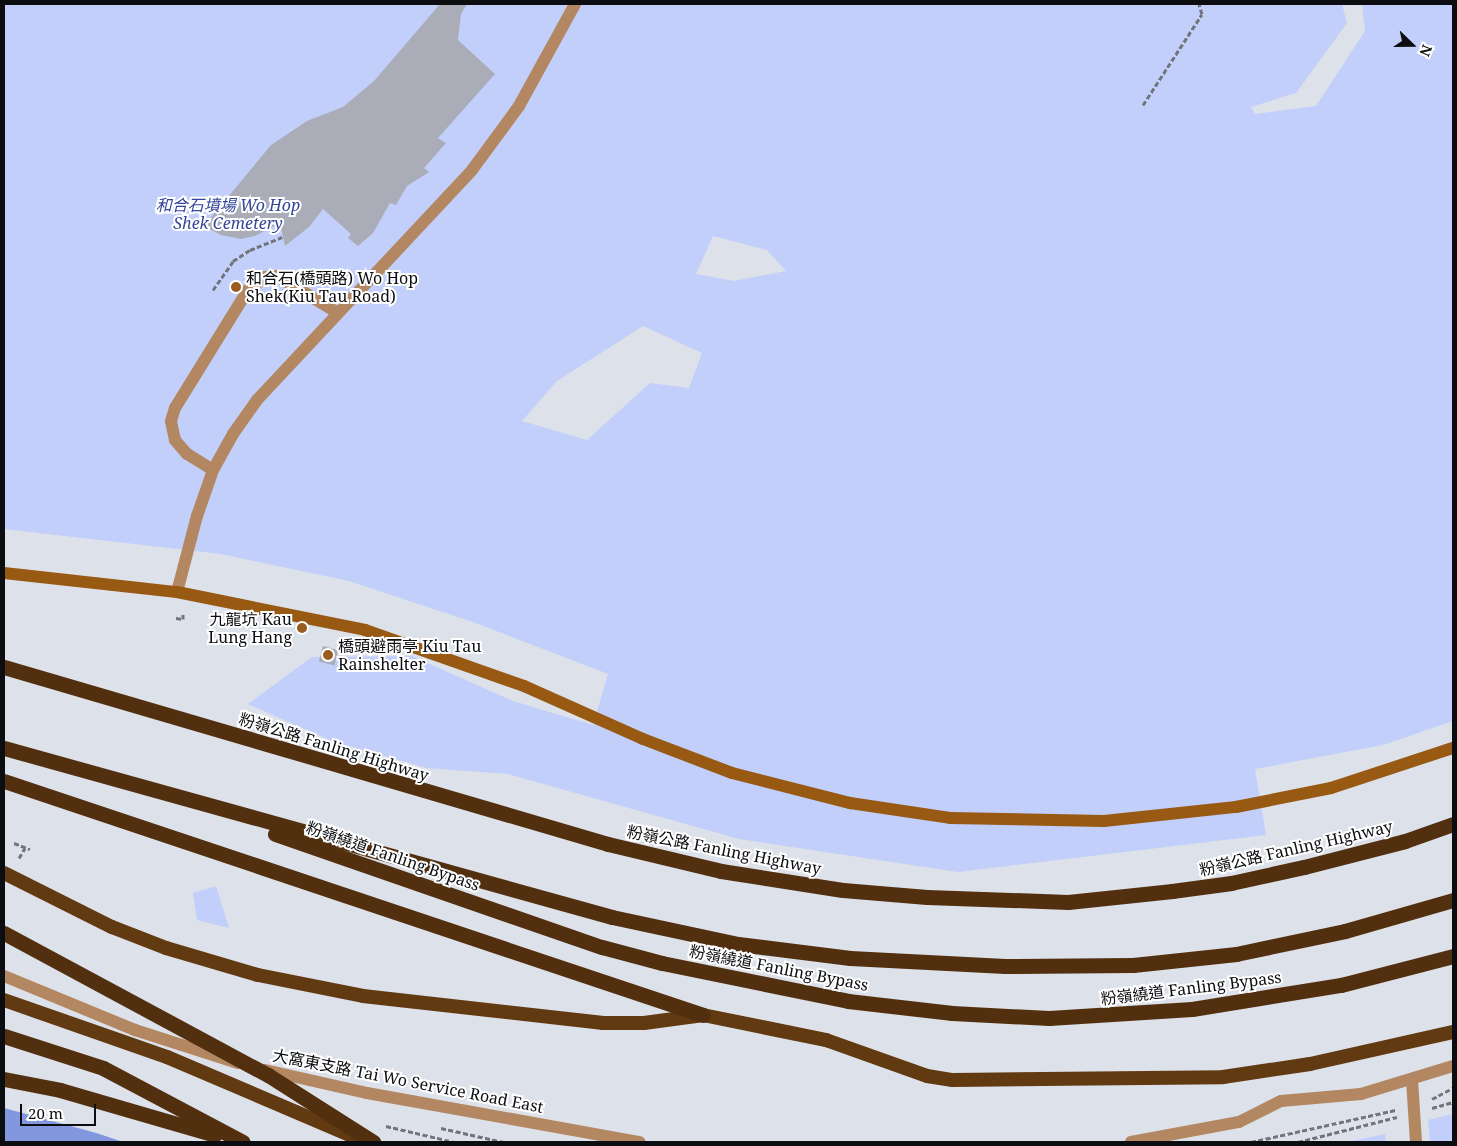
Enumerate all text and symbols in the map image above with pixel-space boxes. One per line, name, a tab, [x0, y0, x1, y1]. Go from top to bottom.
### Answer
north arrow	[1387, 20, 1437, 70]
text: N	[1415, 42, 1437, 59]
park label: 和合石墳場 Wo Hop Shek Cemetery	[156, 195, 300, 233]
place label: 和合石(橋頭路) Wo Hop Shek(Kiu Tau Road)	[246, 268, 418, 306]
marker: 和合石(橋頭路) Wo Hop Shek(Kiu Tau Road)	[230, 281, 242, 293]
place label: 九龍坑 Kau Lung Hang	[208, 609, 292, 647]
marker: 九龍坑 Kau Lung Hang	[296, 622, 308, 634]
place label: 橋頭避雨亭 Kiu Tau Rainshelter	[338, 636, 481, 674]
marker: 橋頭避雨亭 Kiu Tau Rainshelter	[322, 649, 334, 661]
street label: 粉嶺公路 Fanling Highway	[237, 709, 431, 785]
street label: 粉嶺公路 Fanling Highway	[1198, 816, 1394, 880]
street label: 粉嶺繞道 Fanling Bypass	[304, 817, 482, 895]
street label: 粉嶺公路 Fanling Highway	[625, 822, 823, 878]
street label: 粉嶺繞道 Fanling Bypass	[688, 941, 870, 995]
street label: 粉嶺繞道 Fanling Bypass	[1100, 967, 1282, 1009]
street label: 大窩東支路 Tai Wo Service Road East	[271, 1045, 545, 1117]
scale bar	[22, 1094, 99, 1126]
text: 20 m	[28, 1103, 63, 1123]

